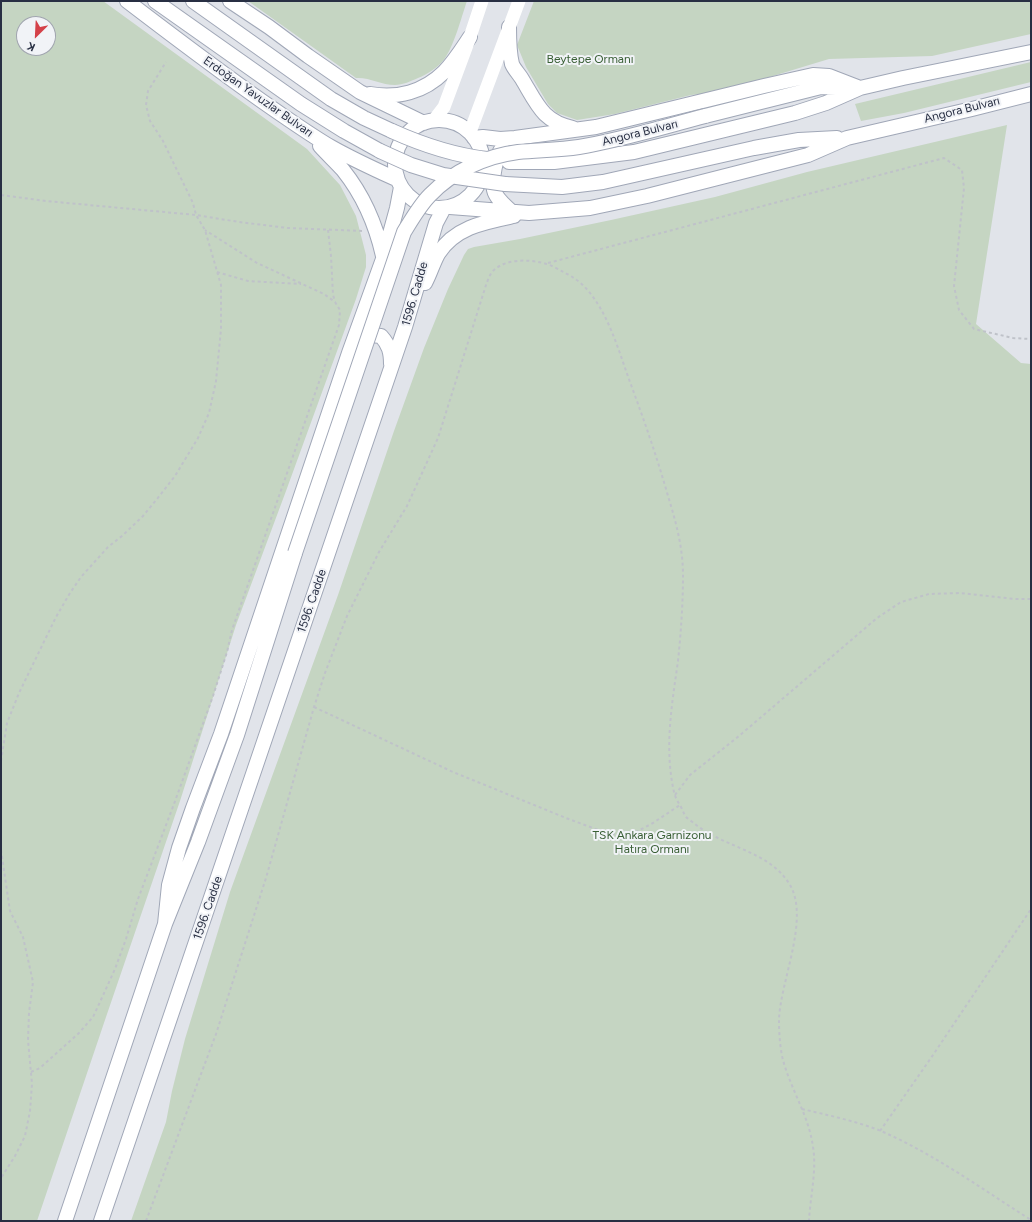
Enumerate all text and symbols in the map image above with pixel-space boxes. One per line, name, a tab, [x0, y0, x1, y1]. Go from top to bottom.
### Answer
north arrow	[16, 16, 56, 56]
text: K	[25, 39, 37, 54]
park label: Beytepe Ormanı	[547, 52, 633, 66]
street label: Erdoğan Yavuzlar Bulvarı	[200, 54, 316, 140]
street label: Angora Bulvarı	[923, 94, 1001, 126]
street label: Angora Bulvarı	[601, 117, 679, 149]
street label: 1596. Cadde	[399, 260, 431, 328]
street label: 1596. Cadde	[294, 567, 330, 635]
park label: TSK Ankara Garnizonu Hatıra Ormanı	[592, 828, 712, 856]
street label: 1596. Cadde	[190, 874, 226, 942]

